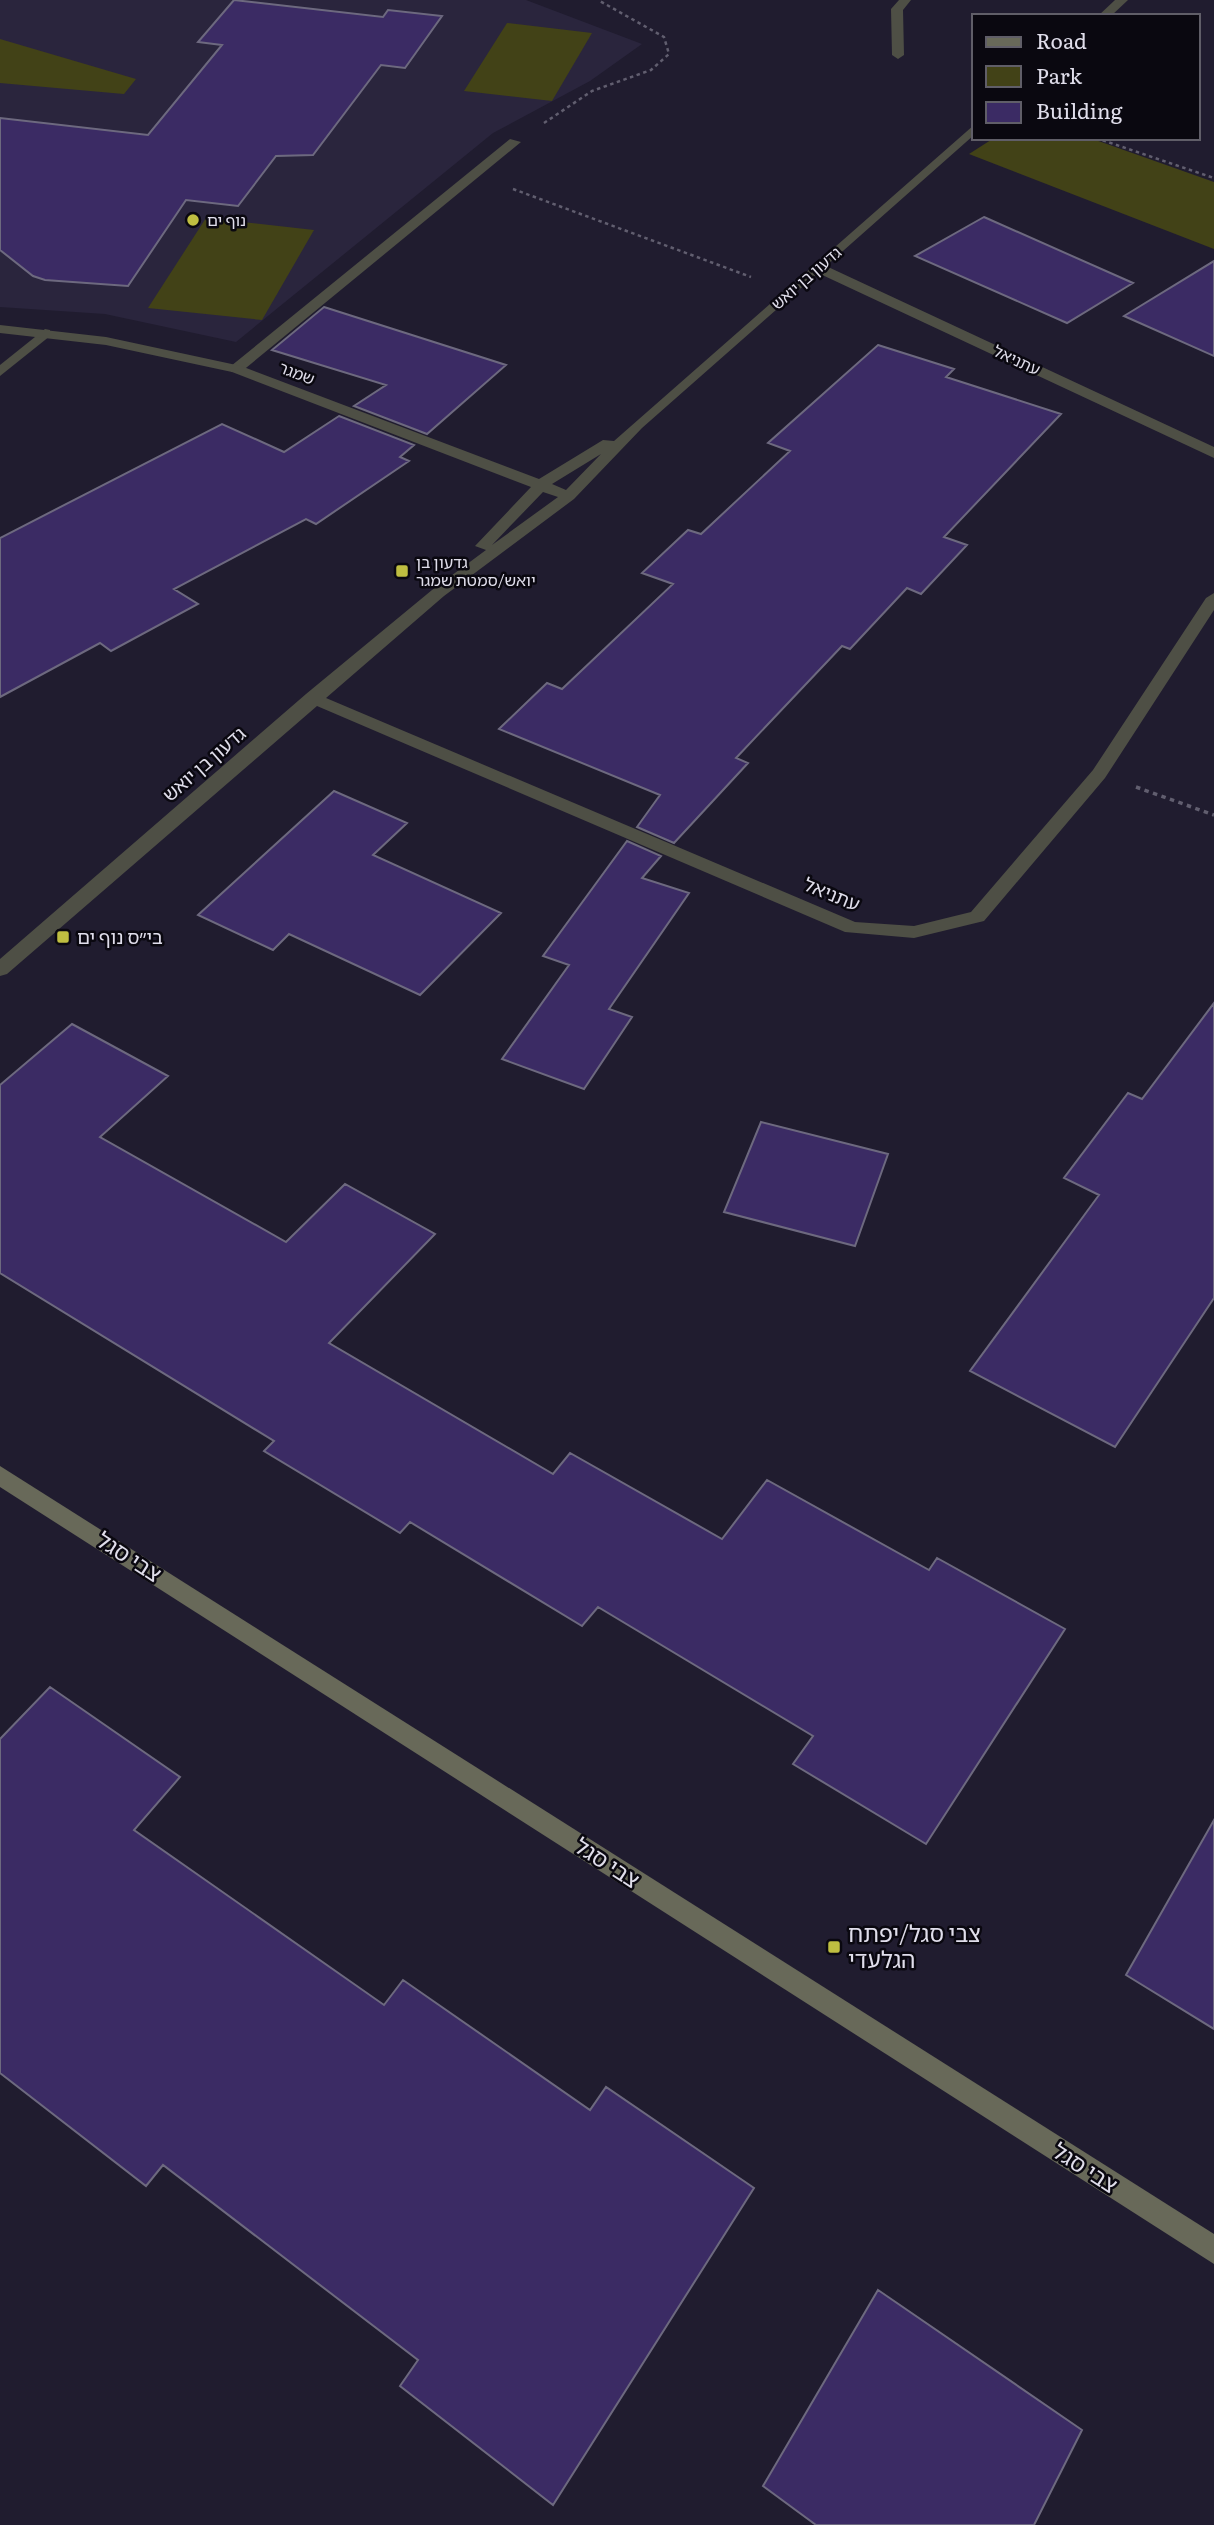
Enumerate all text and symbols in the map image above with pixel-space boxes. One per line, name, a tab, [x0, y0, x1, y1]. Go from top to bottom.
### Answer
legend	[972, 14, 1200, 140]
text: Road	[1036, 24, 1087, 55]
text: Park	[1036, 59, 1082, 90]
text: Building	[1036, 94, 1123, 125]
place label: נוף ים	[207, 207, 246, 231]
marker: נוף ים	[185, 212, 201, 228]
street label: גדעון בן יואש	[765, 240, 846, 315]
street label: עתניאל	[990, 338, 1045, 380]
street label: שמגר	[276, 354, 319, 390]
place label: גדעון בן יואש/סמטת שמגר	[416, 549, 536, 591]
marker: גדעון בן יואש/סמטת שמגר	[394, 563, 410, 579]
street label: גדעון בן יואש	[156, 719, 251, 807]
street label: עתניאל	[800, 869, 865, 917]
place label: בי״ס נוף ים	[77, 922, 163, 950]
marker: בי״ס נוף ים	[55, 929, 71, 945]
street label: צבי סגל	[91, 1522, 169, 1589]
street label: צבי סגל	[569, 1828, 647, 1895]
place label: צבי סגל/יפתח הגלעדי	[848, 1915, 981, 1975]
marker: צבי סגל/יפתח הגלעדי	[826, 1939, 842, 1955]
street label: צבי סגל	[1047, 2133, 1125, 2200]

